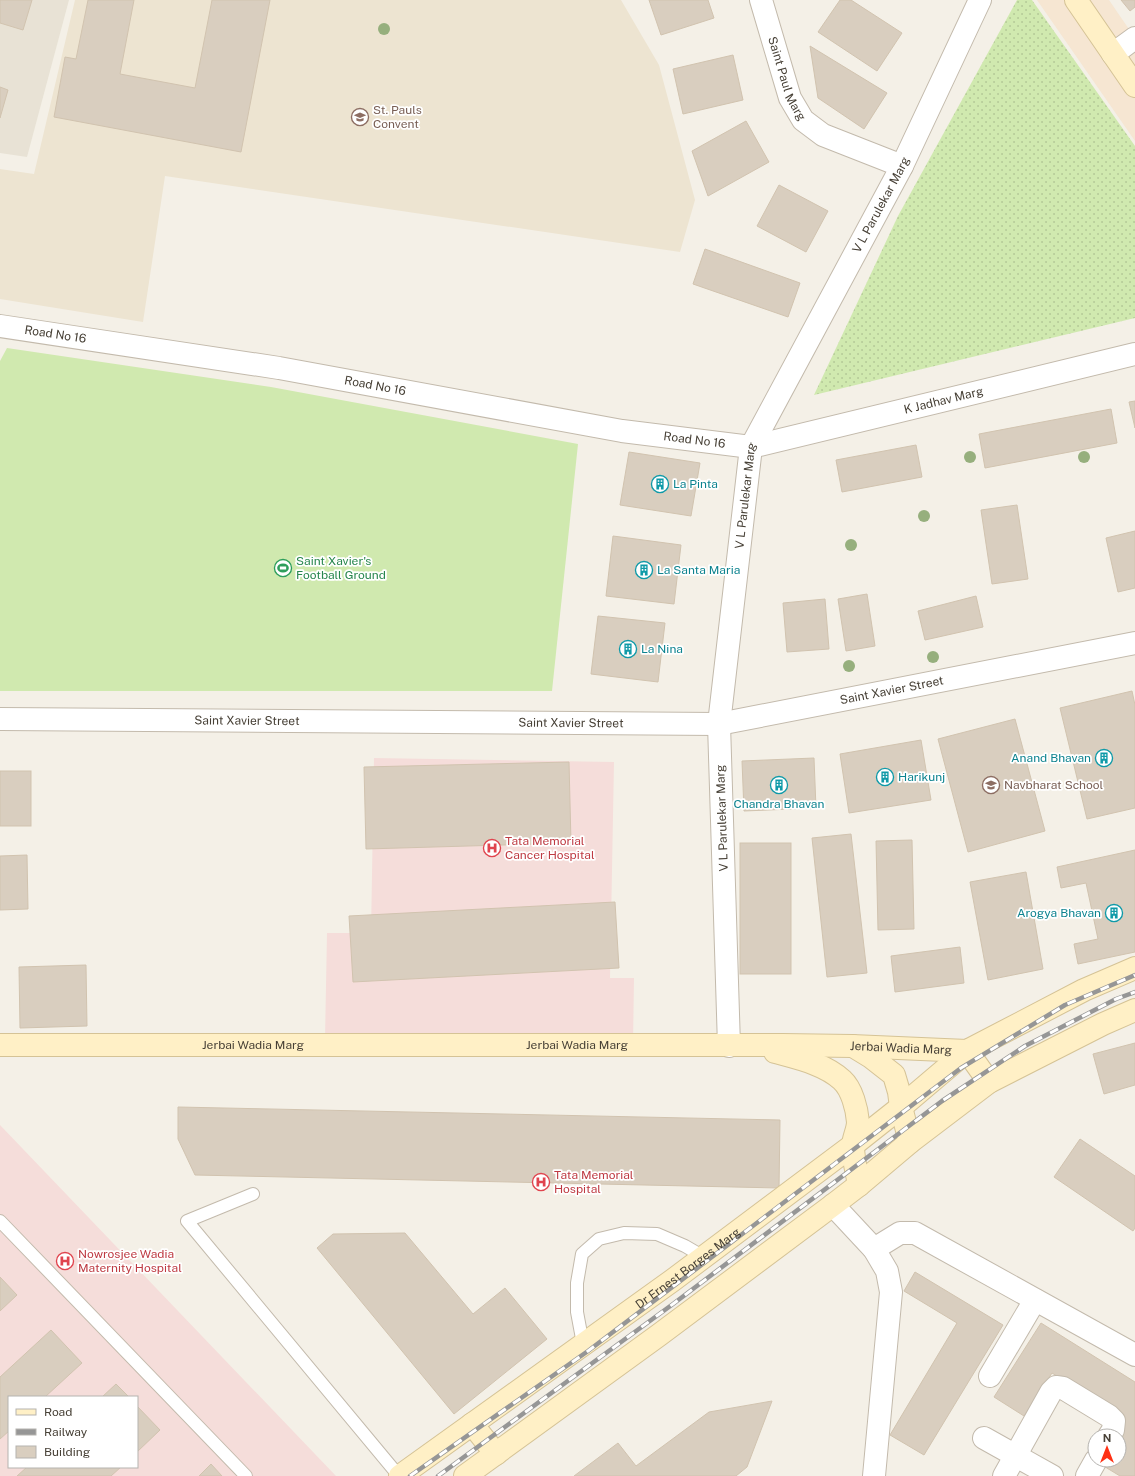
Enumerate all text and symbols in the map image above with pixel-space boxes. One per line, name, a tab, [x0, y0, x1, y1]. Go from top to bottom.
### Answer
street label: Saint Paul Marg	[765, 35, 809, 123]
place label: St. Pauls Convent	[373, 103, 422, 131]
school or university icon: St. Pauls Convent	[350, 107, 370, 127]
street label: V L Parulekar Marg	[850, 154, 912, 255]
street label: Road No 16	[24, 323, 87, 346]
street label: Road No 16	[343, 373, 407, 398]
street label: K Jadhav Marg	[902, 384, 985, 417]
street label: Road No 16	[663, 429, 726, 451]
street label: V L Parulekar Marg	[732, 440, 759, 550]
building icon: La Pinta	[650, 474, 670, 494]
place label: La Pinta	[673, 477, 718, 491]
place label: Saint Xavier's Football Ground	[296, 554, 386, 582]
sports icon: Saint Xavier's Football Ground	[273, 558, 293, 578]
building icon: La Santa Maria	[634, 560, 654, 580]
place label: La Santa Maria	[657, 563, 740, 577]
building icon: La Nina	[618, 639, 638, 659]
place label: La Nina	[641, 642, 683, 656]
street label: Saint Xavier Street	[839, 673, 945, 707]
street label: Saint Xavier Street	[194, 713, 300, 728]
street label: Saint Xavier Street	[518, 716, 624, 730]
building icon: Anand Bhavan	[1094, 748, 1114, 768]
place label: Anand Bhavan	[1011, 751, 1091, 765]
street label: V L Parulekar Marg	[713, 764, 731, 872]
building icon: Harikunj	[875, 767, 895, 787]
place label: Harikunj	[898, 770, 945, 784]
building icon: Chandra Bhavan	[769, 775, 789, 795]
school or university icon: Navbharat School	[981, 775, 1001, 795]
place label: Navbharat School	[1004, 778, 1104, 792]
place label: Chandra Bhavan	[734, 797, 824, 811]
place label: Tata Memorial Cancer Hospital	[505, 834, 595, 862]
hospital icon: Tata Memorial Cancer Hospital	[482, 838, 502, 858]
building icon: Arogya Bhavan	[1104, 903, 1124, 923]
place label: Arogya Bhavan	[1017, 906, 1101, 920]
street label: Jerbai Wadia Marg	[202, 1038, 304, 1052]
street label: Jerbai Wadia Marg	[526, 1038, 628, 1052]
street label: Jerbai Wadia Marg	[850, 1039, 952, 1057]
place label: Tata Memorial Hospital	[554, 1168, 634, 1196]
hospital icon: Tata Memorial Hospital	[531, 1172, 551, 1192]
street label: Dr Ernest Borges Marg	[633, 1225, 743, 1312]
place label: Nowrosjee Wadia Maternity Hospital	[78, 1247, 182, 1275]
hospital icon: Nowrosjee Wadia Maternity Hospital	[55, 1251, 75, 1271]
legend	[8, 1396, 138, 1468]
text: Road	[44, 1405, 72, 1419]
text: Railway	[44, 1425, 88, 1439]
north arrow	[1087, 1428, 1127, 1468]
text: N	[1103, 1432, 1111, 1444]
text: Building	[44, 1445, 90, 1459]

